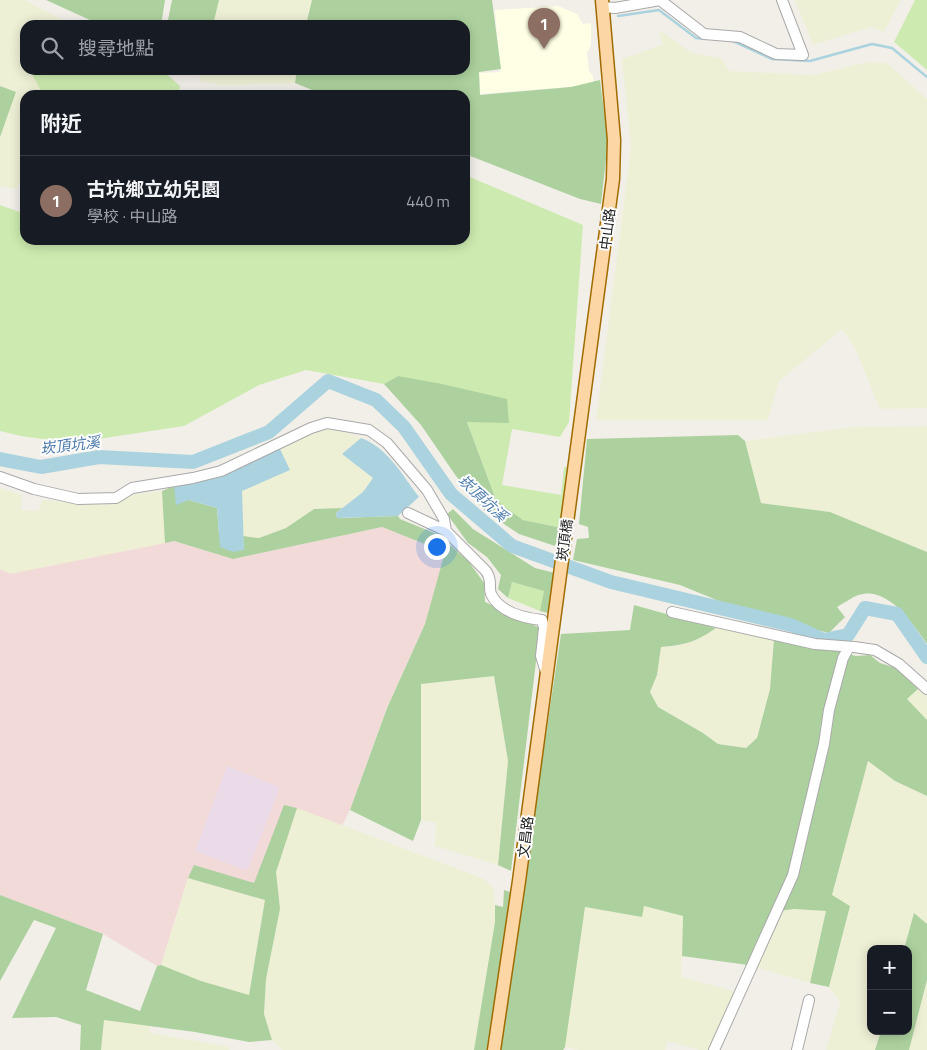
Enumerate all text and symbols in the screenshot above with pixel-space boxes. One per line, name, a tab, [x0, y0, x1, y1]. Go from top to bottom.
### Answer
pin: 1	[528, 8, 560, 49]
search box	[20, 20, 470, 75]
text: 搜尋地點	[78, 33, 154, 62]
icon: search	[38, 34, 66, 62]
text: 附近	[40, 107, 82, 139]
text: 古坑鄉立幼兒園	[87, 174, 220, 203]
text: 1	[52, 189, 60, 213]
text: 440 m	[406, 189, 450, 213]
text: 學校 · 中山路	[87, 204, 178, 228]
street label: 中山路	[594, 207, 620, 251]
water label: 崁頂坑溪	[39, 430, 103, 460]
water label: 崁頂坑溪	[453, 469, 514, 528]
street label: 崁頂橋	[551, 518, 577, 562]
your location	[424, 534, 450, 560]
street label: 文昌路	[512, 815, 538, 859]
map controls	[867, 945, 912, 1035]
button: +	[867, 945, 912, 990]
button: −	[867, 990, 912, 1035]

